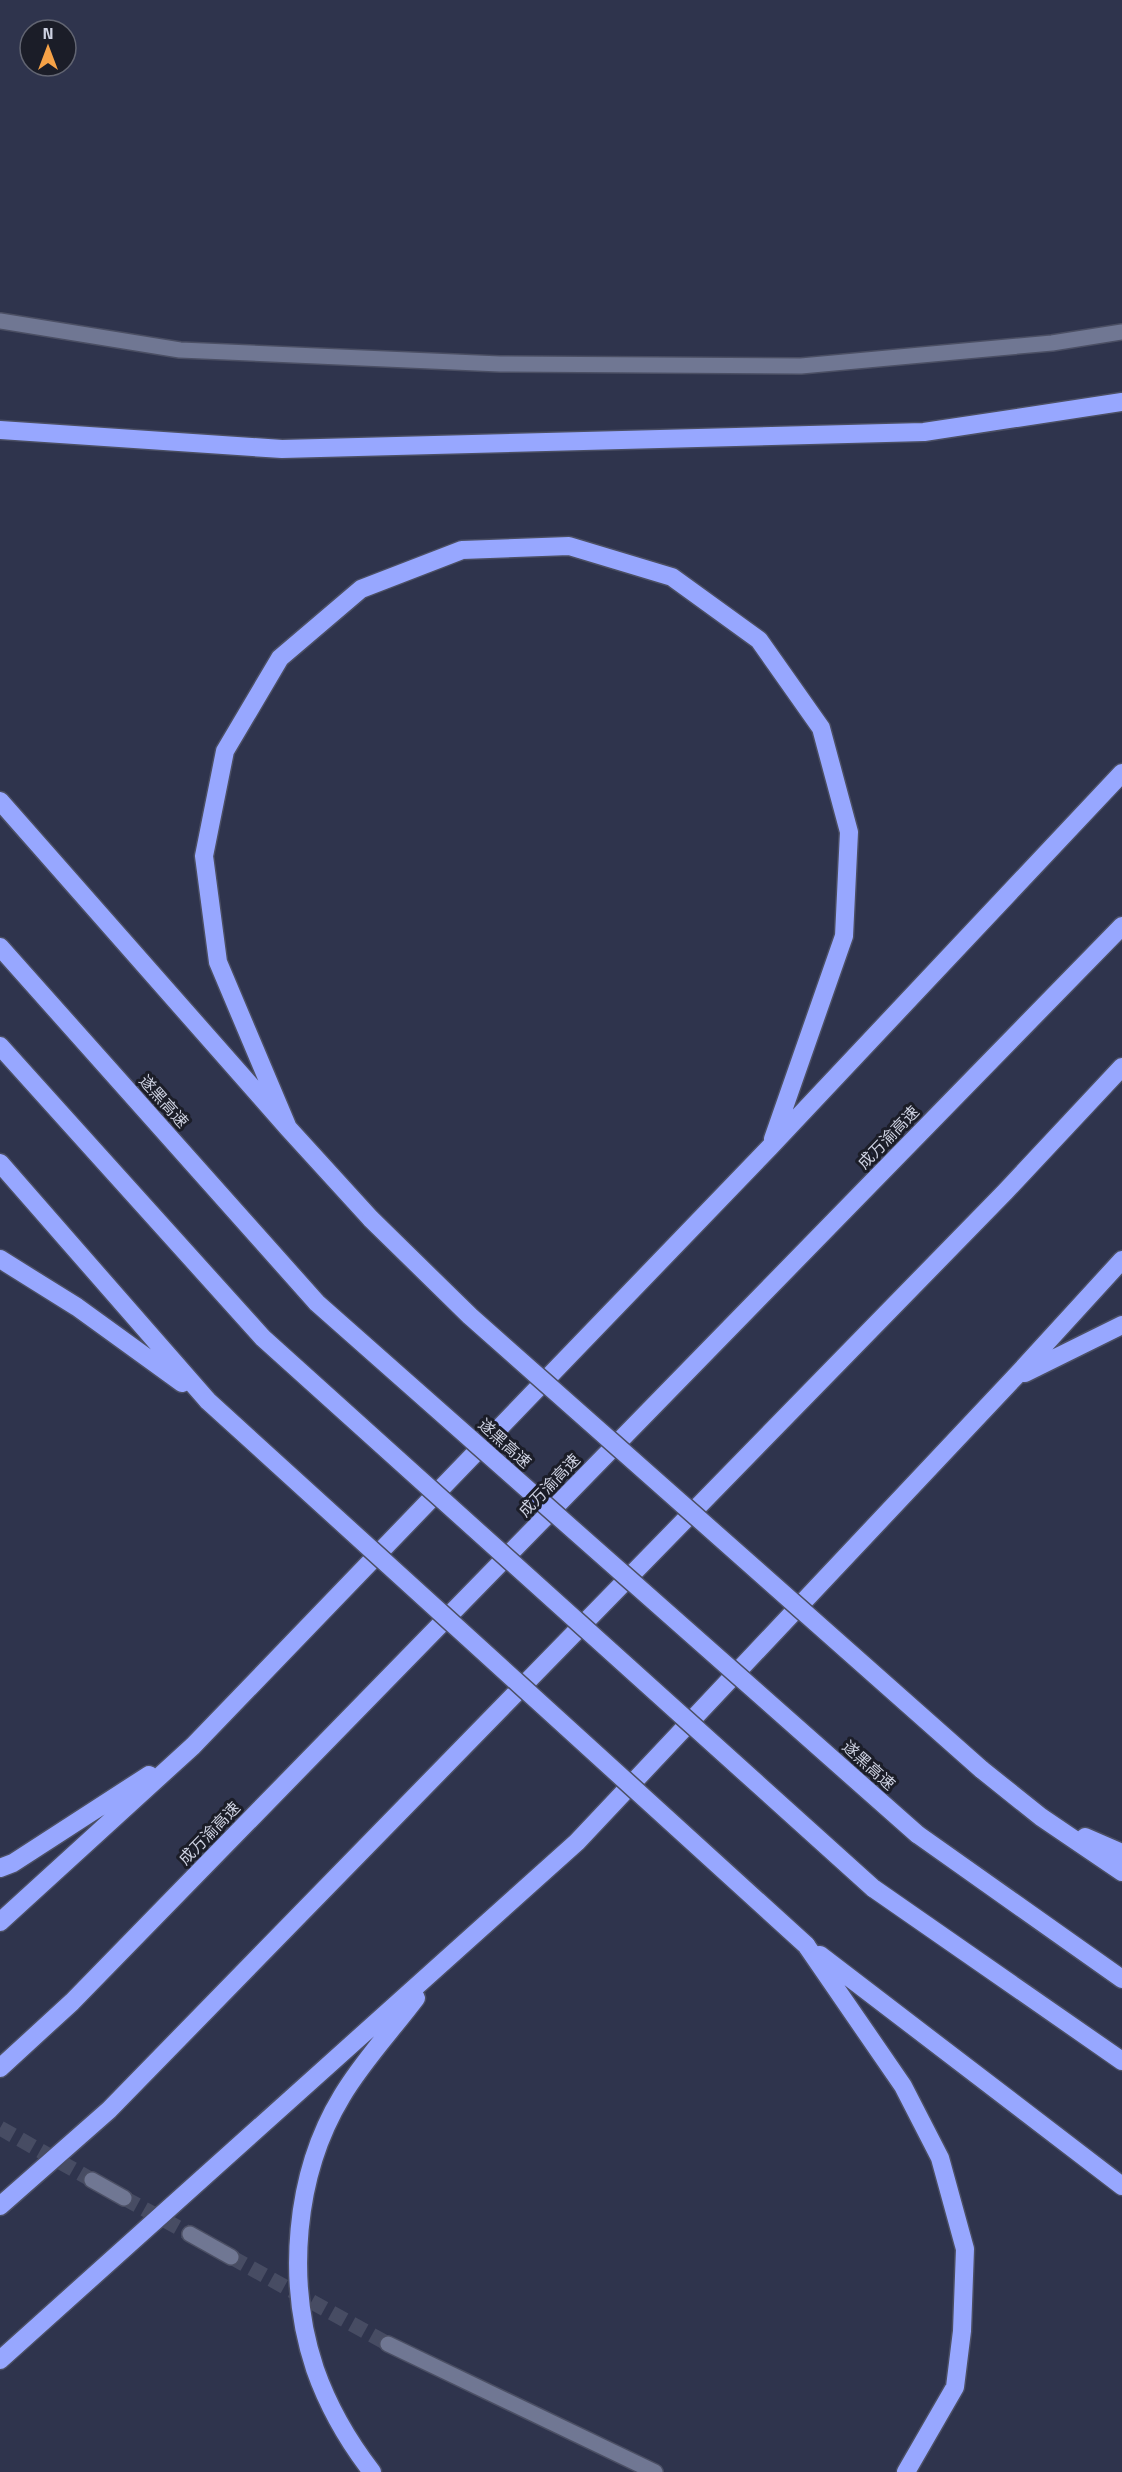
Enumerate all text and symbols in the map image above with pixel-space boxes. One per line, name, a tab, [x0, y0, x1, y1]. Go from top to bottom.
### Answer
north arrow	[18, 18, 78, 78]
text: N	[42, 21, 54, 45]
street label: 遂黑高速	[134, 1069, 194, 1133]
street label: 成万渝高速	[852, 1100, 924, 1174]
street label: 遂黑高速	[473, 1413, 537, 1473]
street label: 成万渝高速	[513, 1448, 585, 1522]
street label: 遂黑高速	[837, 1735, 901, 1795]
street label: 成万渝高速	[173, 1796, 245, 1870]

